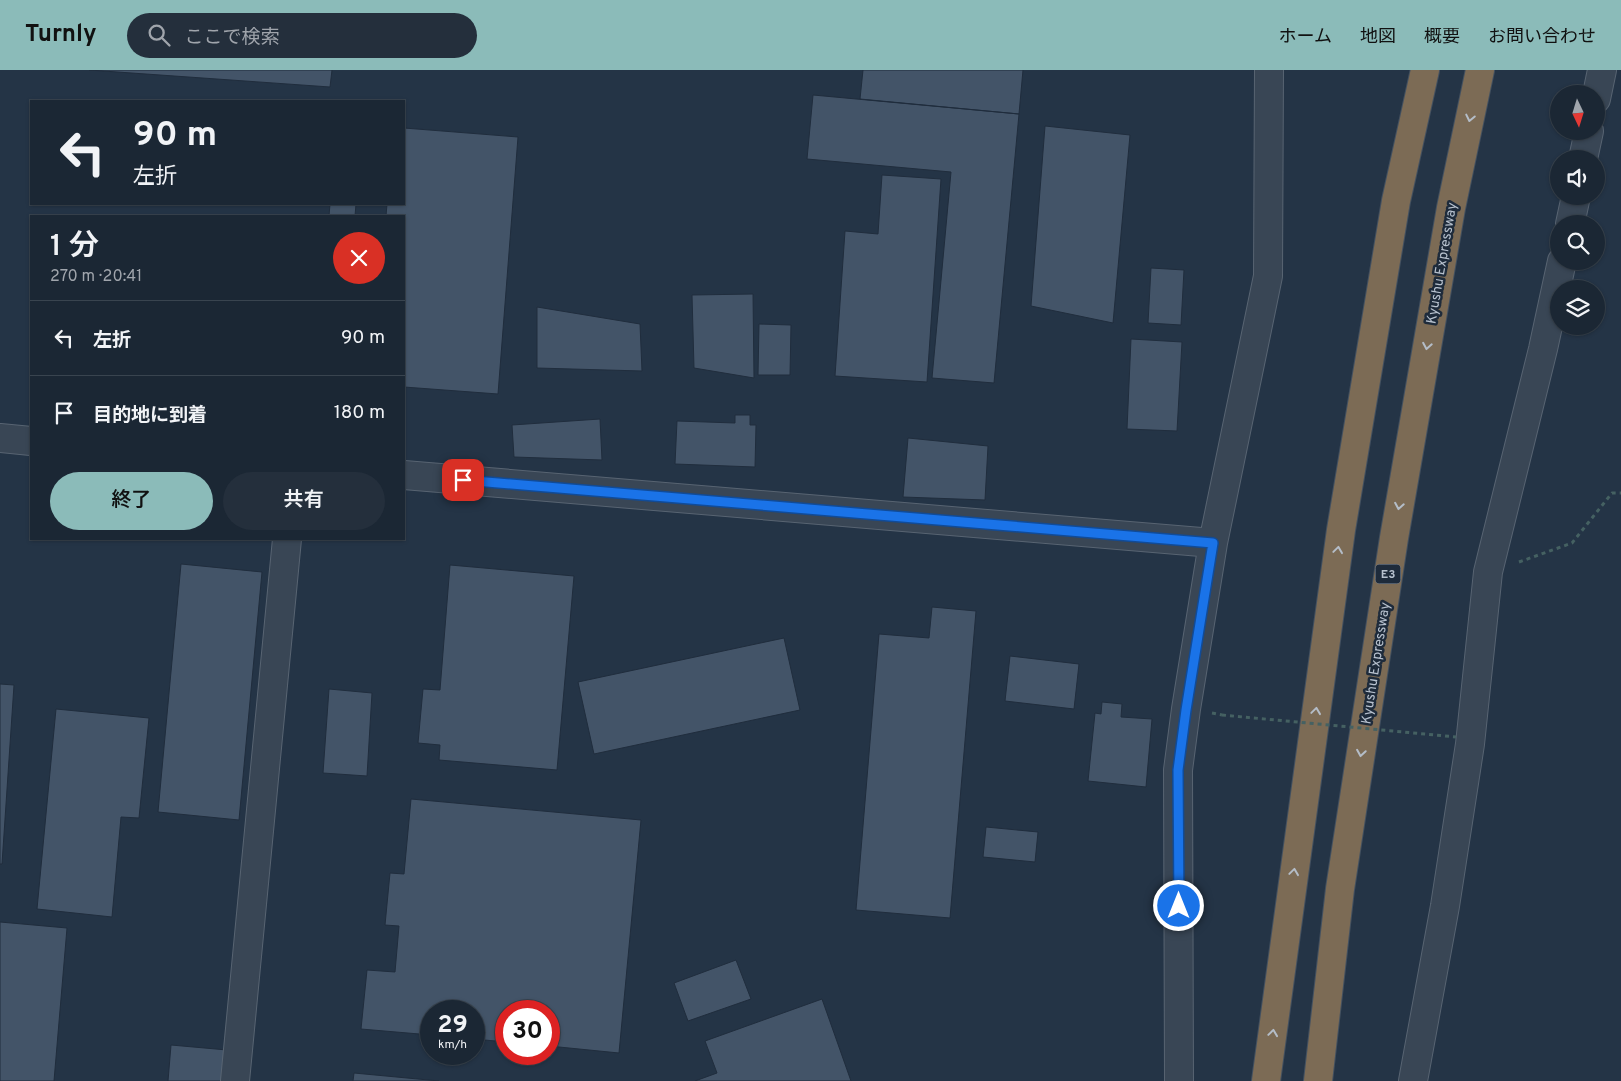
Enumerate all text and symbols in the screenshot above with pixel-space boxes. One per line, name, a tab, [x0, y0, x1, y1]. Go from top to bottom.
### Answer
search box	[127, 13, 477, 58]
text: Turnly	[25, 20, 97, 50]
icon: search	[145, 21, 173, 49]
text: ここで検索	[185, 26, 280, 50]
text: ホーム	[1279, 26, 1332, 49]
text: 地図	[1360, 26, 1396, 49]
text: 概要	[1424, 26, 1460, 49]
text: お問い合わせ	[1488, 26, 1596, 49]
north arrow	[1550, 85, 1605, 140]
map controls	[1550, 85, 1605, 335]
one-way arrow	[1465, 113, 1476, 122]
text: 90 m	[133, 114, 217, 158]
icon: left	[50, 120, 115, 185]
button: sound	[1550, 150, 1605, 205]
text: 左折	[133, 164, 177, 191]
street label: Kyushu Expressway	[1423, 201, 1462, 325]
button: search	[1550, 215, 1605, 270]
text: 1 分	[50, 229, 99, 266]
button: close	[333, 232, 385, 284]
text: 270 m · 20:41	[50, 267, 142, 287]
button: layers	[1550, 280, 1605, 335]
icon: left	[50, 324, 78, 352]
text: 90 m	[341, 326, 385, 350]
text: 左折	[93, 329, 131, 353]
one-way arrow	[1422, 342, 1432, 350]
icon: arrive	[50, 399, 78, 427]
text: 180 m	[334, 401, 385, 425]
text: 目的地に到着	[93, 404, 207, 428]
pin	[442, 459, 484, 501]
icon: arrive	[449, 466, 477, 494]
button: 終了	[50, 472, 213, 530]
button: 共有	[223, 472, 385, 530]
one-way arrow	[1395, 502, 1405, 511]
one-way arrow	[1332, 545, 1343, 553]
road number: E3	[1376, 564, 1400, 584]
street label: Kyushu Expressway	[1358, 601, 1395, 725]
one-way arrow	[1310, 706, 1321, 714]
one-way arrow	[1356, 750, 1367, 758]
one-way arrow	[1289, 867, 1299, 876]
position arrow	[1152, 879, 1204, 931]
speed limit sign: 30	[495, 1000, 560, 1065]
text: 29	[437, 1010, 468, 1042]
one-way arrow	[1267, 1028, 1278, 1036]
text: km/h	[438, 1037, 467, 1053]

